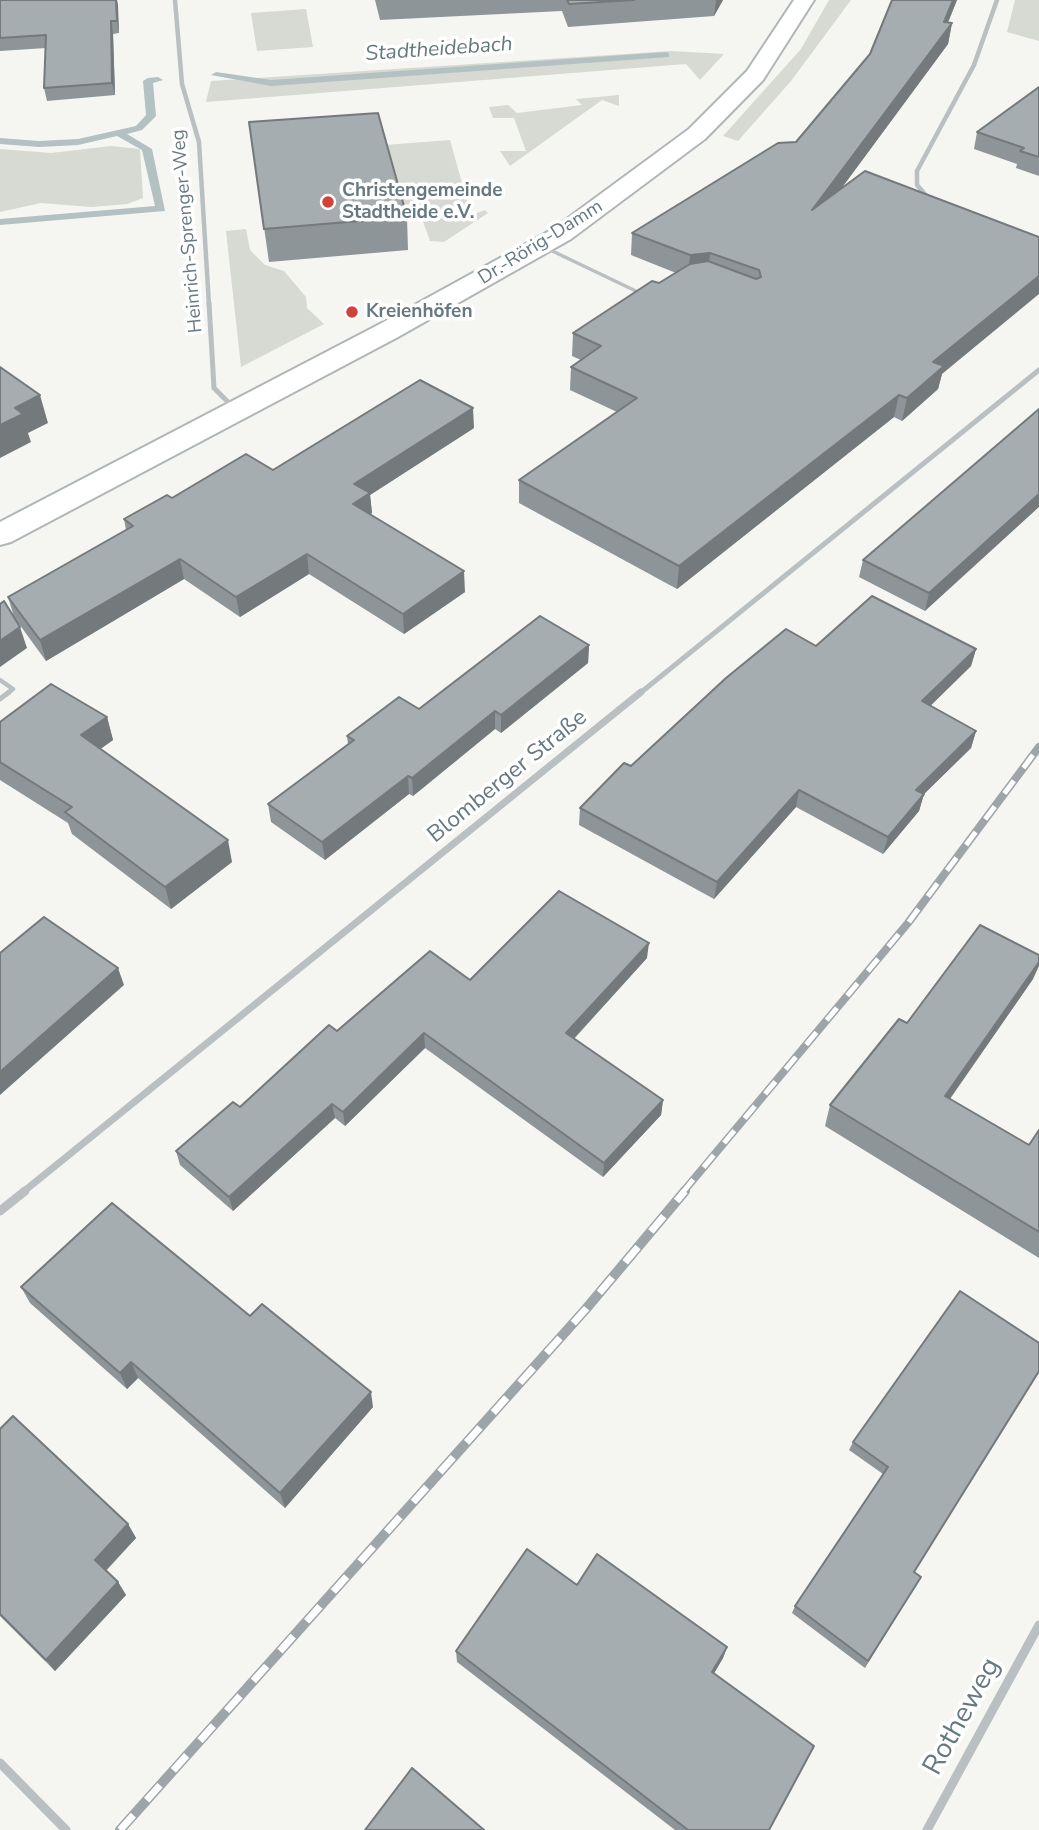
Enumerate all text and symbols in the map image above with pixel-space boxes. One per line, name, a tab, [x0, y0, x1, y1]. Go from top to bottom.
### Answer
water label: Stadtheidebach	[365, 32, 513, 68]
street label: Heinrich-Sprenger-Weg	[168, 128, 208, 334]
place label: Christengemeinde Stadtheide e.V.	[342, 180, 502, 224]
marker: Christengemeinde Stadtheide e.V.	[320, 194, 336, 210]
street label: Dr.-Rörig-Damm	[475, 196, 607, 290]
place label: Kreienhöfen	[366, 301, 473, 323]
marker: Kreienhöfen	[344, 304, 360, 320]
street label: Blomberger Straße	[423, 704, 593, 850]
street label: Rotheweg	[917, 1652, 1009, 1782]

